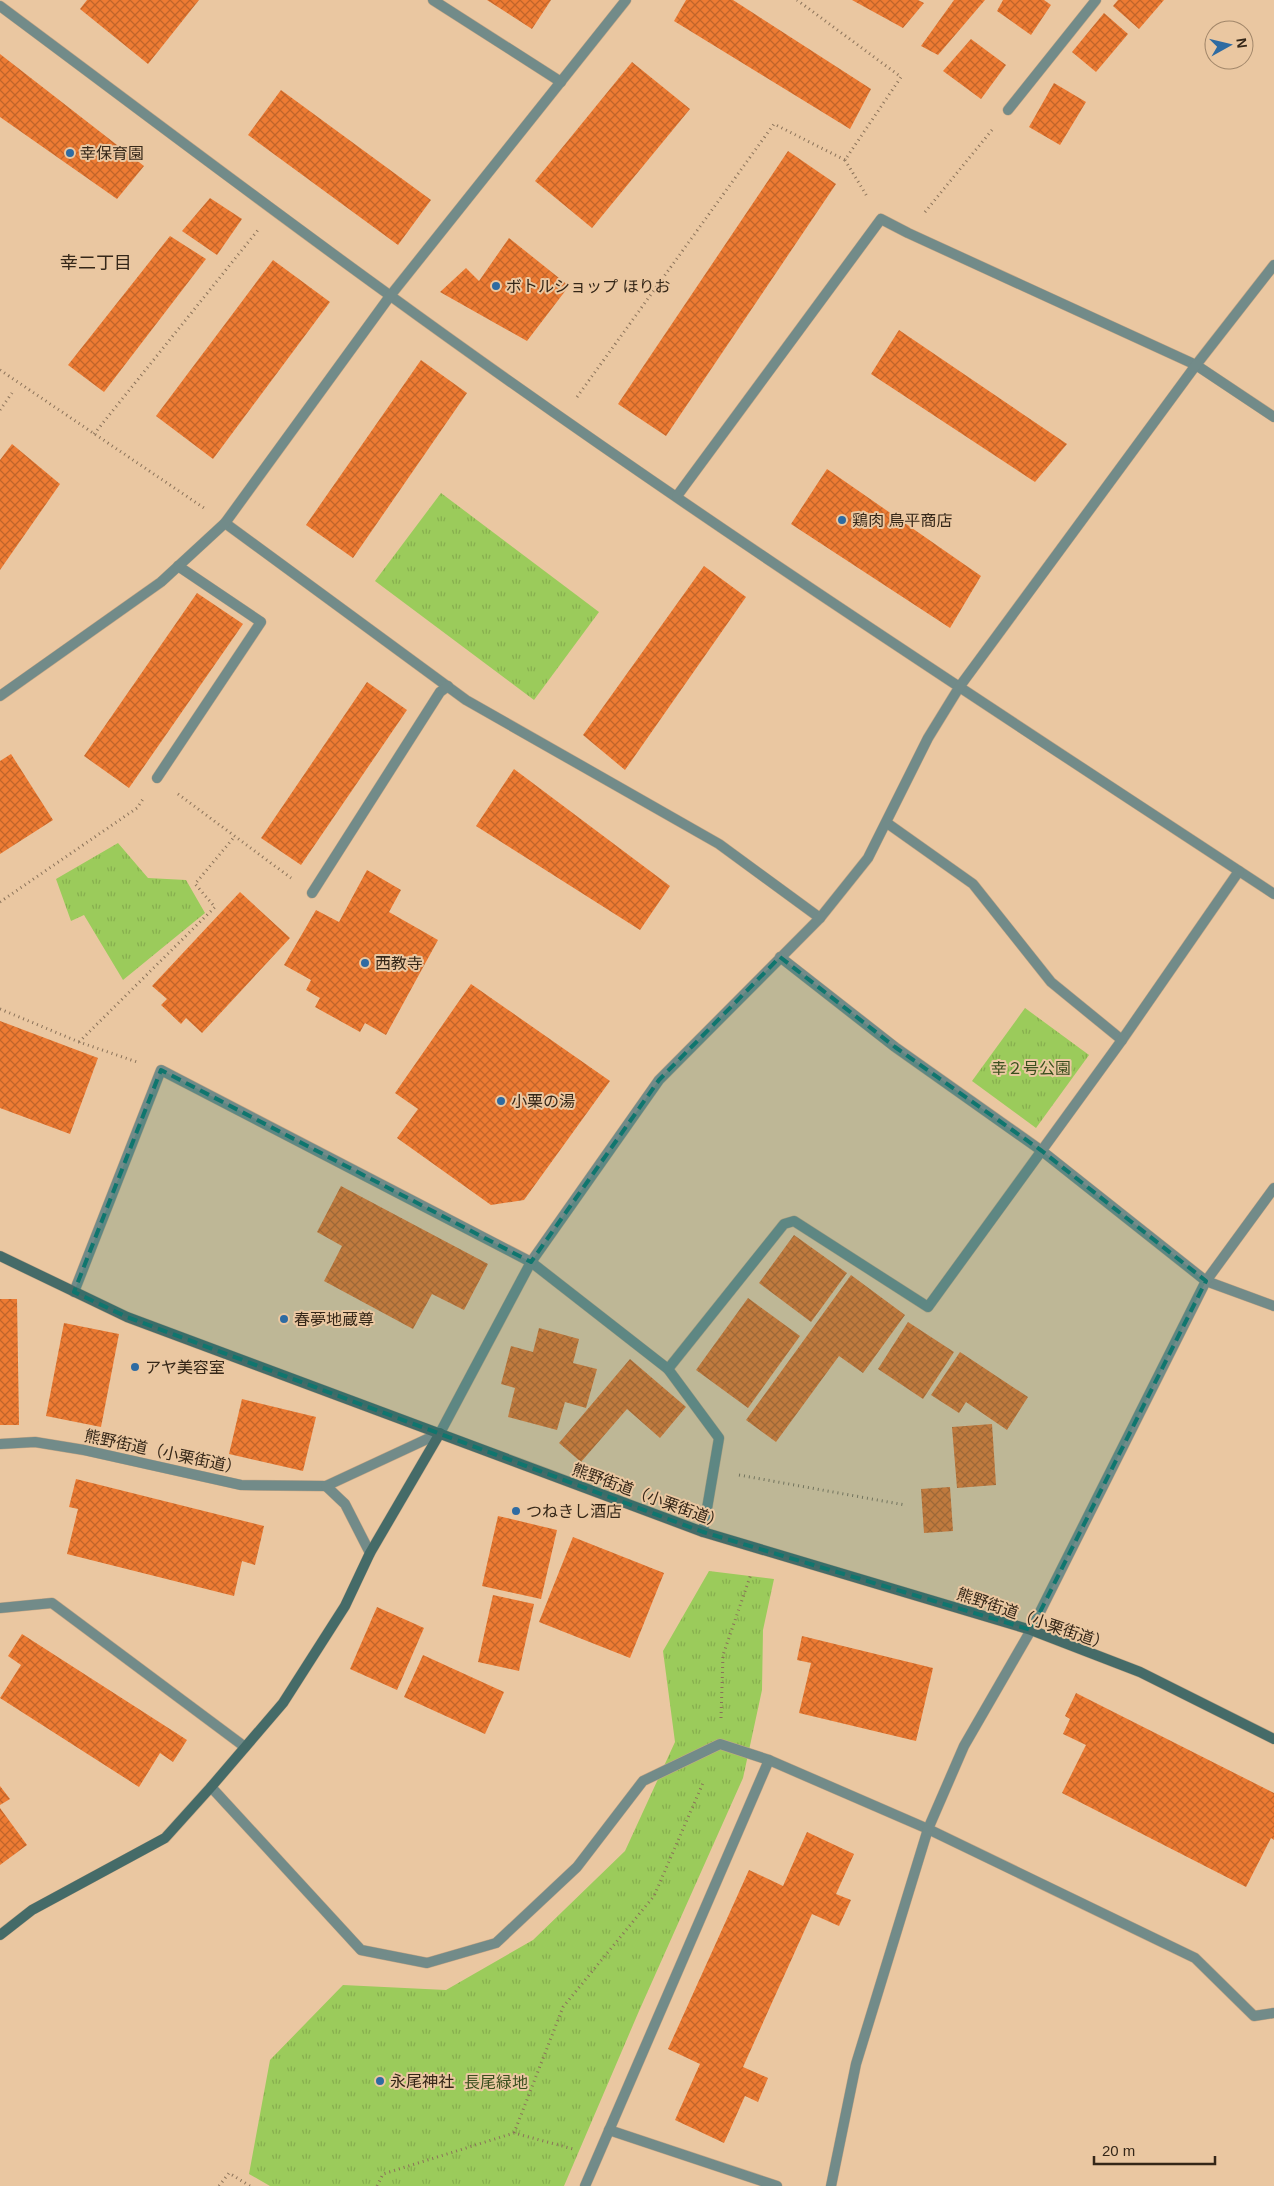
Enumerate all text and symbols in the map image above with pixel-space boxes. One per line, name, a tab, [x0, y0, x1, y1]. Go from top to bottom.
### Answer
north arrow	[1204, 20, 1254, 70]
text: N	[1233, 37, 1251, 49]
place label: 幸保育園	[80, 145, 144, 162]
marker: 幸保育園	[64, 147, 76, 159]
district label: 幸二丁目	[60, 253, 132, 273]
place label: ボトルショップ ほりお	[506, 278, 670, 295]
marker: ボトルショップ ほりお	[490, 280, 502, 292]
place label: 鶏肉 鳥平商店	[852, 512, 952, 529]
marker: 鶏肉 鳥平商店	[836, 514, 848, 526]
place label: 西教寺	[375, 955, 423, 972]
marker: 西教寺	[359, 957, 371, 969]
park label: 幸２号公園	[991, 1060, 1071, 1077]
place label: 小栗の湯	[511, 1093, 575, 1110]
marker: 小栗の湯	[495, 1095, 507, 1107]
place label: 春夢地蔵尊	[294, 1311, 374, 1328]
marker: 春夢地蔵尊	[278, 1313, 290, 1325]
place label: アヤ美容室	[145, 1359, 225, 1376]
marker: アヤ美容室	[129, 1361, 141, 1373]
street label: 熊野街道（小栗街道）	[83, 1427, 243, 1477]
street label: 熊野街道（小栗街道）	[570, 1461, 726, 1531]
place label: つねきし酒店	[526, 1503, 622, 1520]
marker: つねきし酒店	[510, 1505, 522, 1517]
street label: 熊野街道（小栗街道）	[955, 1585, 1111, 1653]
place label: 永尾神社	[390, 2073, 454, 2090]
park label: 長尾緑地	[464, 2074, 528, 2091]
marker: 永尾神社	[374, 2075, 386, 2087]
scale bar	[1094, 2134, 1215, 2166]
text: 20 m	[1102, 2142, 1135, 2159]

